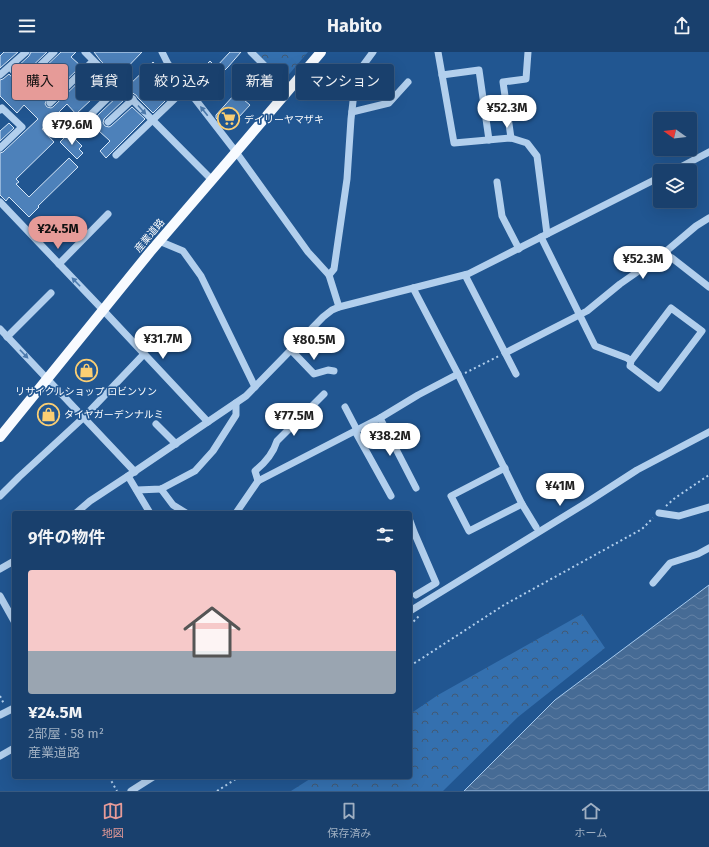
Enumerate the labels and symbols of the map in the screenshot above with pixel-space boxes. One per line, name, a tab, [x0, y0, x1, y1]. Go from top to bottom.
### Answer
pin: ¥52.3M	[474, 95, 540, 129]
one-way arrow	[137, 105, 147, 115]
one-way arrow	[199, 105, 208, 116]
supermarket icon: デイリーヤマザキ	[216, 106, 242, 132]
pin: ¥79.6M	[39, 112, 105, 146]
north arrow	[653, 112, 697, 156]
place label: デイリーヤマザキ	[244, 114, 324, 126]
pin: ¥24.5M	[25, 216, 91, 250]
street label: 産業道路	[132, 216, 167, 255]
pin: ¥52.3M	[610, 246, 676, 280]
one-way arrow	[71, 277, 81, 287]
pin: ¥31.7M	[130, 326, 196, 360]
pin: ¥80.5M	[281, 327, 347, 361]
one-way arrow	[19, 349, 28, 359]
shop icon: リサイクルショップ ロビンソン	[73, 358, 99, 384]
place label: リサイクルショップ ロビンソン	[15, 386, 157, 398]
shop icon: タイヤガーデンナルミ	[36, 401, 62, 427]
pin: ¥77.5M	[261, 403, 327, 437]
place label: タイヤガーデンナルミ	[64, 409, 164, 421]
pin: ¥38.2M	[357, 423, 423, 457]
pin: ¥41M	[536, 473, 584, 507]

